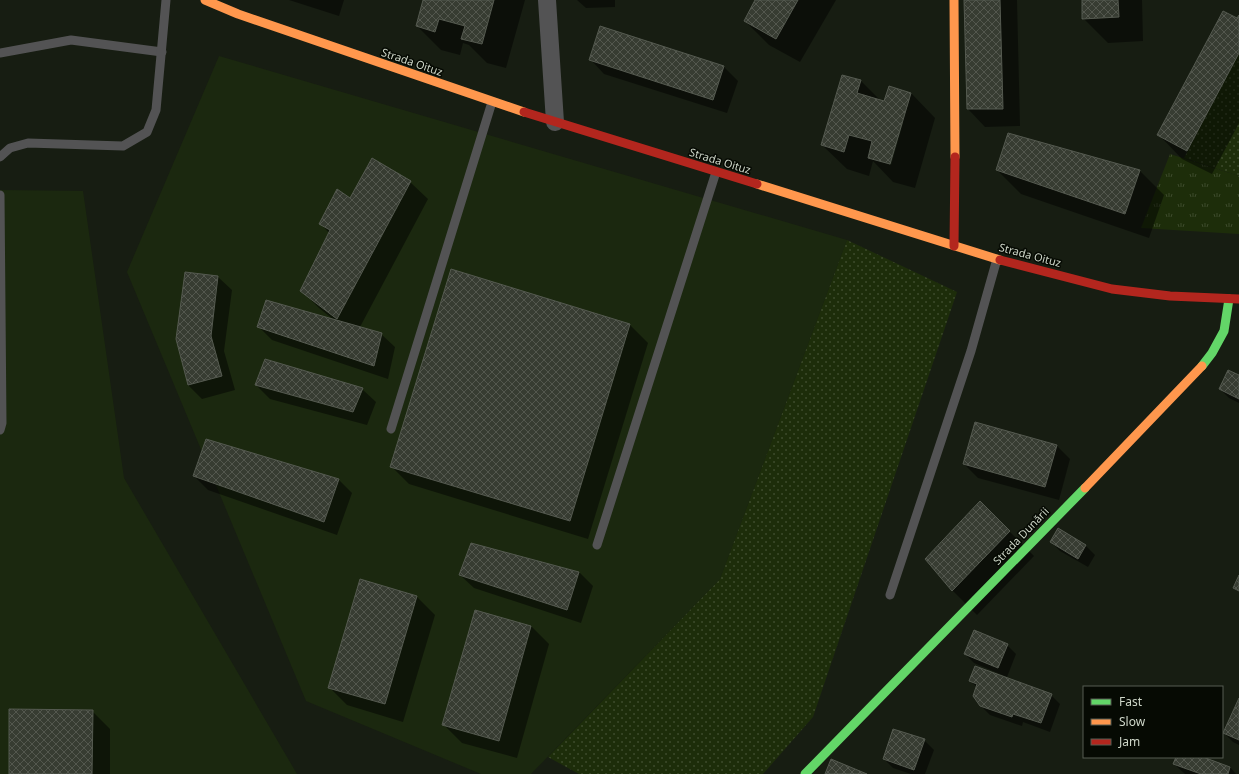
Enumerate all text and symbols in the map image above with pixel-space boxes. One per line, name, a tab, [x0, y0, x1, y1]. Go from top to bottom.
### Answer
street label: Strada Oituz	[380, 44, 445, 79]
street label: Strada Oituz	[688, 144, 753, 177]
street label: Strada Oituz	[997, 239, 1063, 270]
street label: Strada Dunării	[989, 504, 1052, 568]
legend	[1083, 686, 1223, 758]
text: Fast	[1119, 693, 1143, 710]
text: Slow	[1119, 713, 1146, 730]
text: Jam	[1118, 733, 1140, 750]

